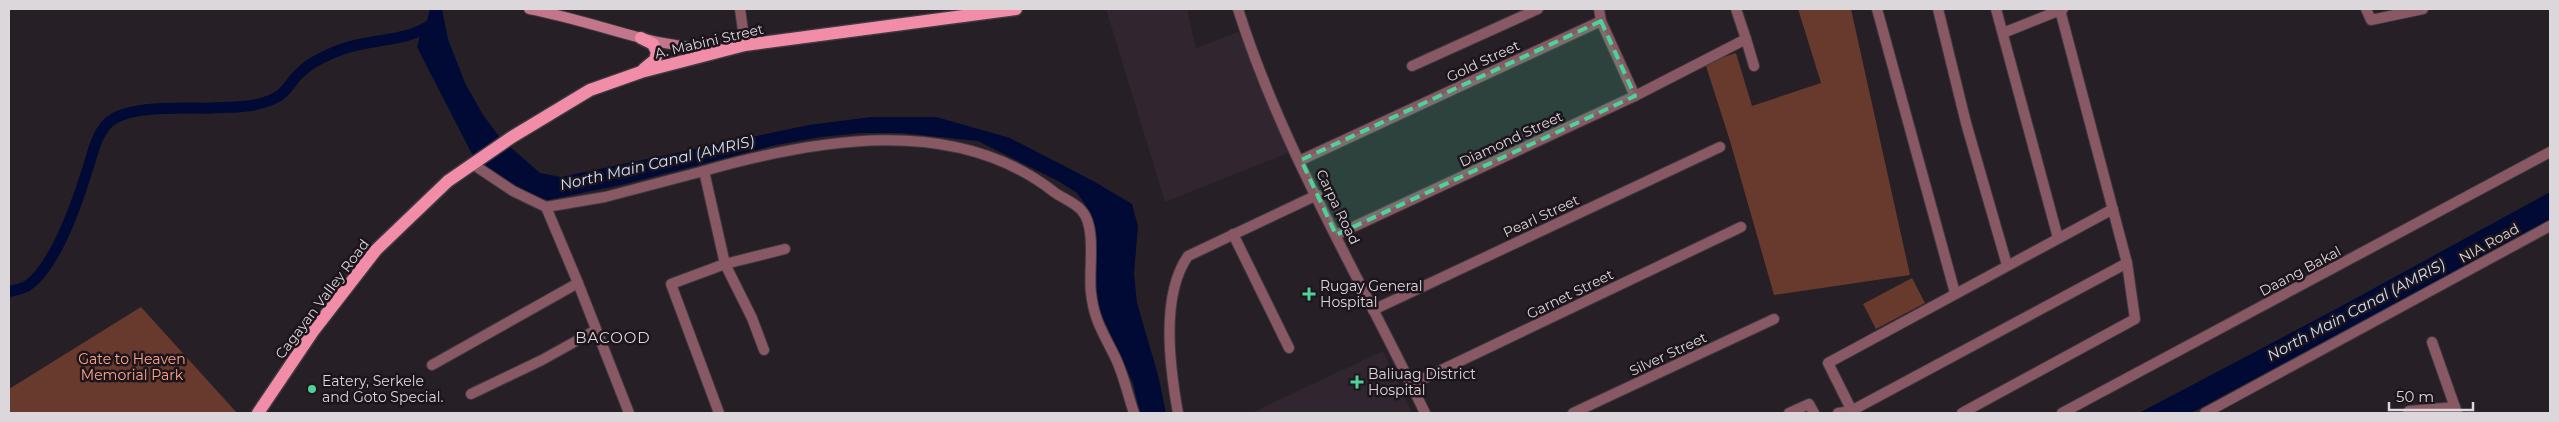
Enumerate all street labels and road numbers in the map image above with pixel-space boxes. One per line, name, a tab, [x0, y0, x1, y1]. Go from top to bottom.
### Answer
street label: A. Mabini Street	[653, 20, 766, 62]
street label: Gold Street	[1443, 36, 1523, 86]
street label: Diamond Street	[1456, 107, 1566, 171]
street label: Carpa Road	[1312, 166, 1364, 248]
street label: Pearl Street	[1500, 190, 1582, 241]
street label: NIA Road	[2456, 219, 2522, 267]
street label: Cagayan Valley Road	[271, 236, 373, 362]
street label: Daang Bakal	[2256, 242, 2344, 300]
street label: Garnet Street	[1524, 265, 1617, 323]
street label: Silver Street	[1626, 328, 1710, 380]

